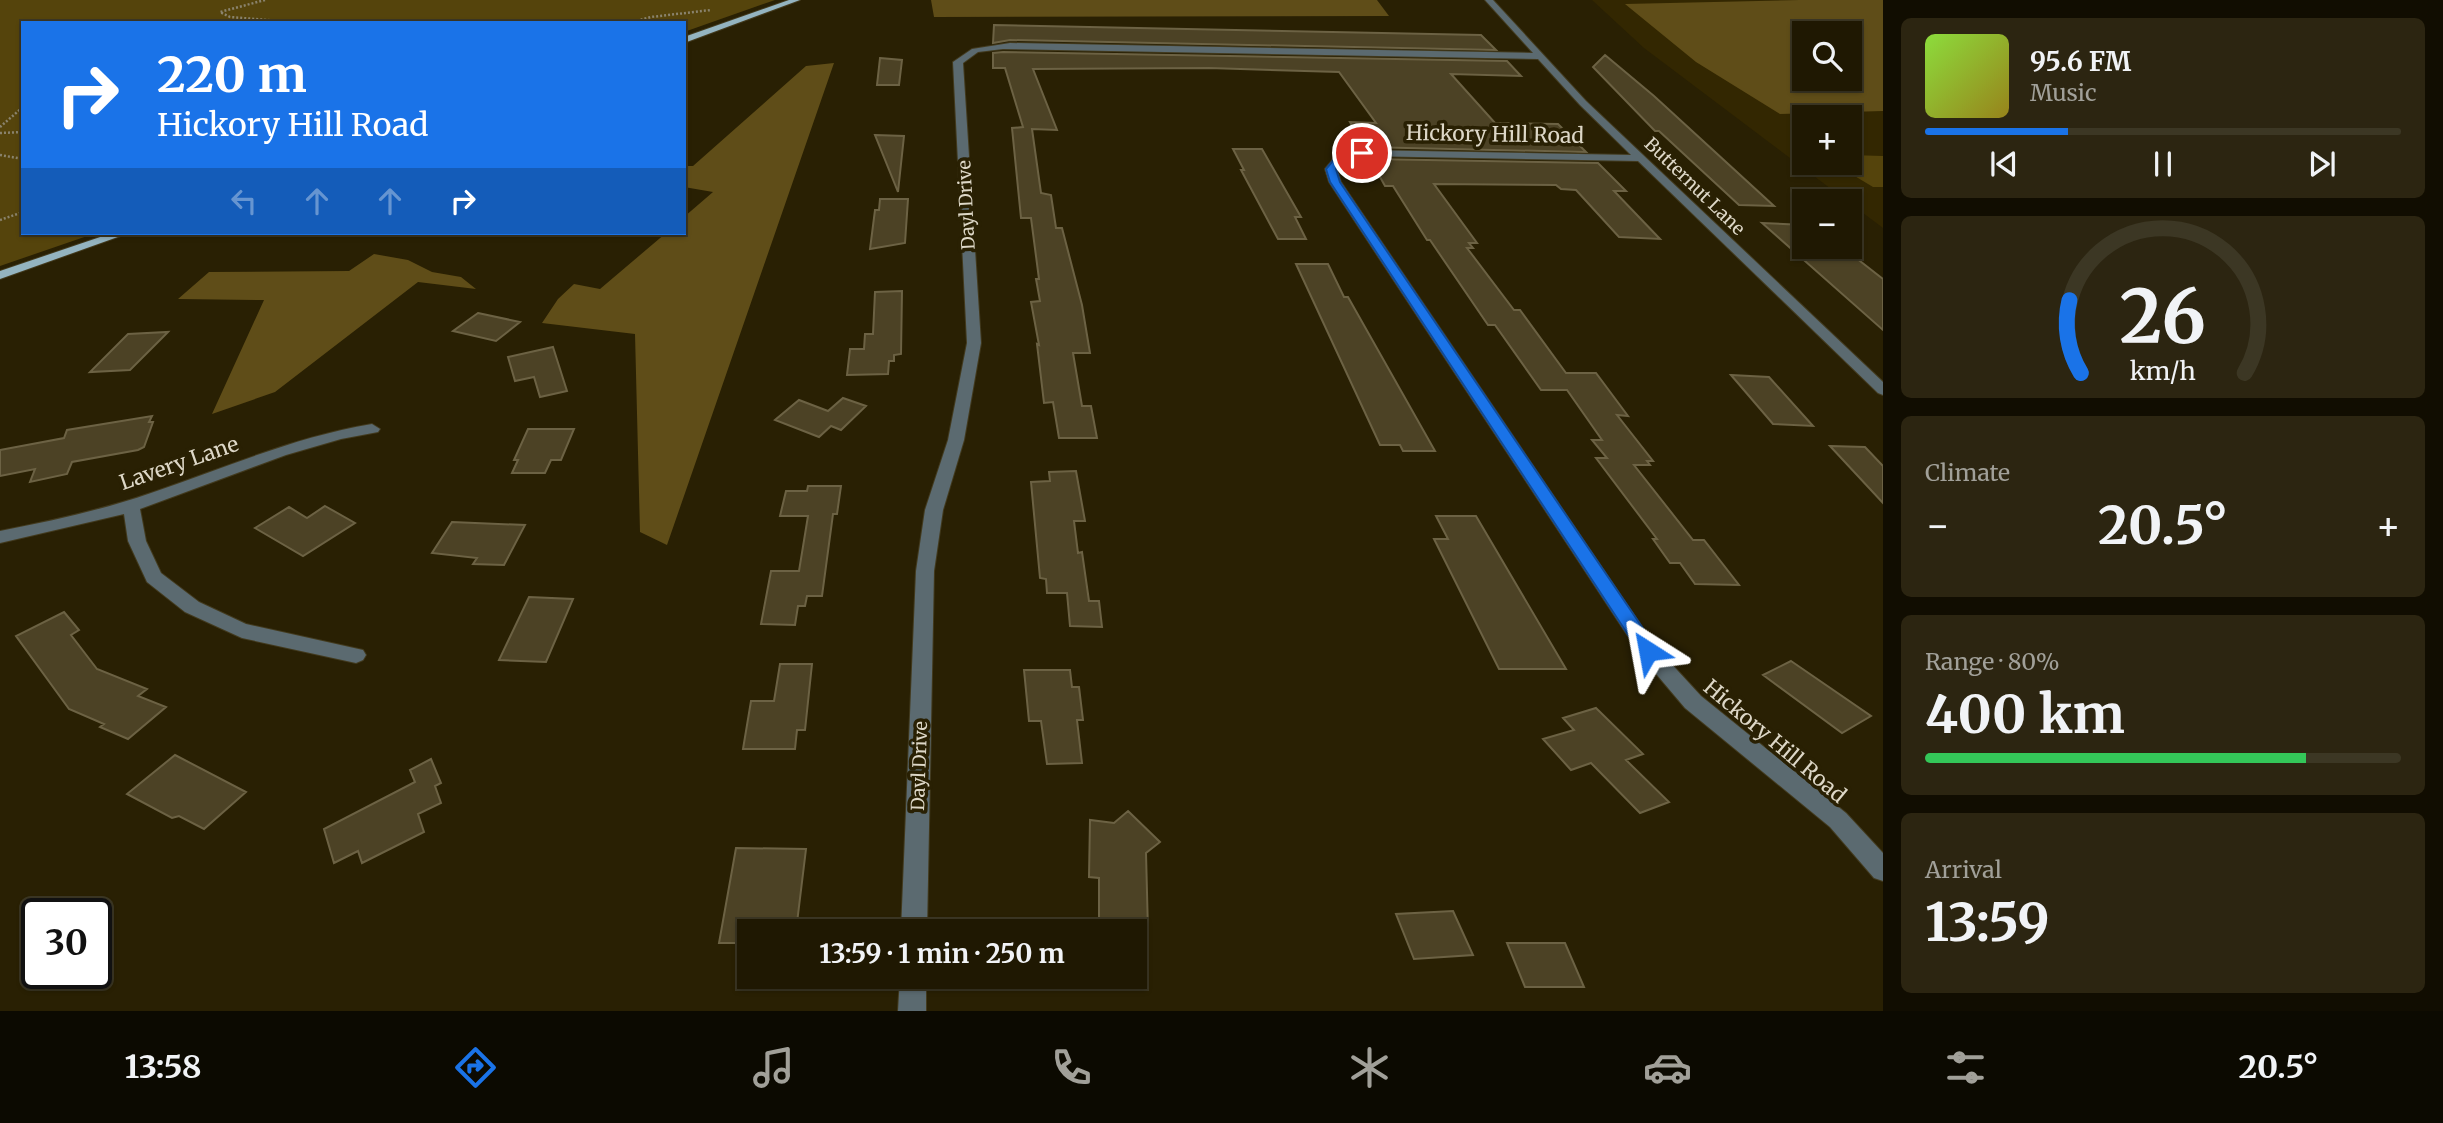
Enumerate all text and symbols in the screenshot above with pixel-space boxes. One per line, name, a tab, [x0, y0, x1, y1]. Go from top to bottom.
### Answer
map controls	[1792, 21, 1862, 259]
button: search	[1792, 21, 1862, 91]
text: 220 m	[157, 44, 307, 105]
text: 95.6 FM	[2030, 45, 2131, 78]
icon: right	[42, 49, 133, 140]
text: Music	[2030, 78, 2097, 107]
text: Hickory Hill Road	[157, 105, 429, 145]
button: +	[1792, 105, 1862, 175]
street label: Hickory Hill Road	[1406, 119, 1585, 149]
pin	[1332, 123, 1392, 183]
street label: Butternut Lane	[1640, 132, 1750, 240]
icon: arrive	[1343, 134, 1381, 172]
icon: previous	[1985, 145, 2023, 183]
icon: pause	[2144, 145, 2182, 183]
icon: next	[2303, 145, 2341, 183]
street label: Dayl Drive	[952, 160, 980, 250]
icon: left	[225, 182, 263, 220]
icon: ahead	[298, 182, 336, 220]
icon: ahead	[371, 182, 409, 220]
icon: right	[444, 182, 482, 220]
button: −	[1792, 189, 1862, 259]
text: 26	[2120, 272, 2206, 364]
text: km/h	[2130, 355, 2196, 387]
street label: Lavery Lane	[116, 430, 242, 496]
text: Climate	[1925, 458, 2010, 487]
text: 20.5°	[2098, 493, 2228, 558]
text: −	[1925, 502, 1950, 549]
text: +	[2376, 502, 2401, 549]
position arrow	[1611, 614, 1685, 688]
text: Range · 80%	[1925, 647, 2060, 676]
street label: Hickory Hill Road	[1698, 673, 1852, 809]
text: 400 km	[1925, 682, 2125, 747]
street label: Dayl Drive	[906, 721, 932, 811]
text: Arrival	[1925, 855, 2002, 884]
text: 13:59	[1925, 890, 2050, 955]
speed limit sign: 30	[21, 898, 112, 989]
text: 13:59 · 1 min · 250 m	[819, 937, 1065, 970]
icon: directions	[451, 1043, 500, 1092]
icon: music	[749, 1043, 798, 1092]
icon: phone	[1047, 1043, 1096, 1092]
icon: climate	[1345, 1043, 1394, 1092]
icon: car	[1643, 1043, 1692, 1092]
icon: filters	[1941, 1043, 1990, 1092]
text: 13:58	[124, 1047, 202, 1087]
text: 20.5°	[2239, 1047, 2318, 1087]

